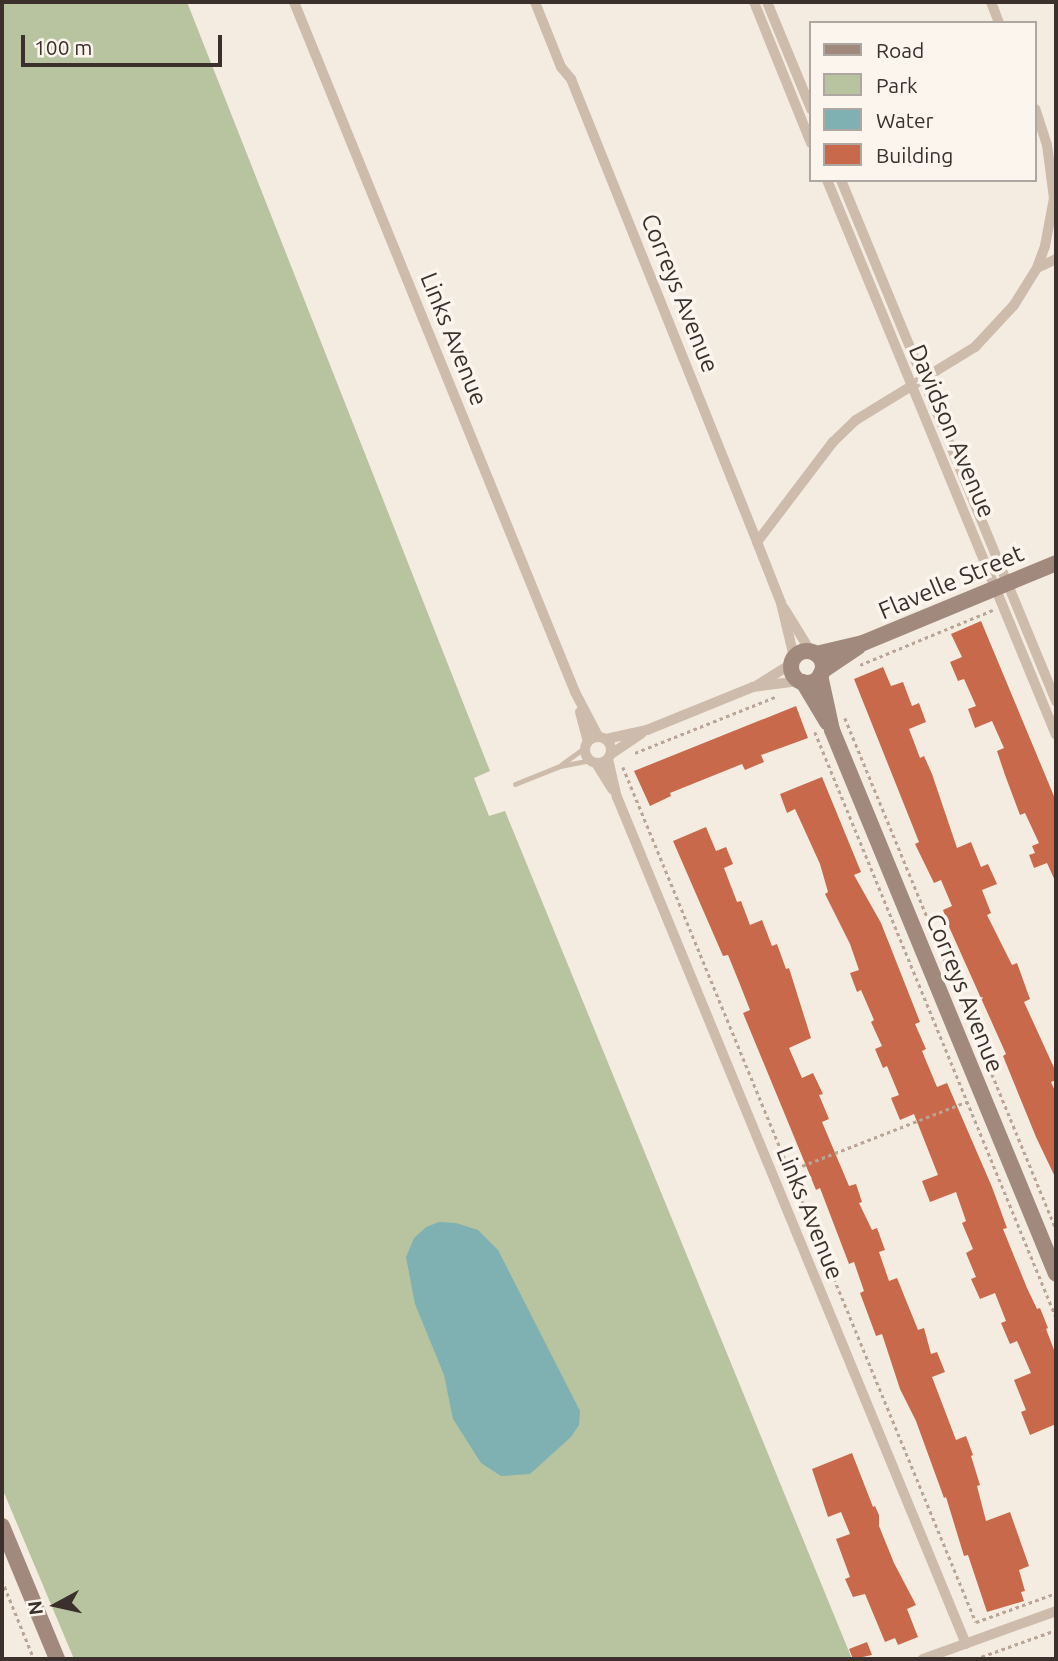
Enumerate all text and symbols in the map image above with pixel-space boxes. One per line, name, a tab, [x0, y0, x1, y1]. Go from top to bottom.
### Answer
scale bar	[24, 21, 226, 65]
legend	[810, 21, 1037, 182]
text: 100 m	[34, 35, 92, 59]
text: Road	[876, 38, 924, 62]
text: Park	[876, 73, 918, 97]
text: Water	[876, 108, 934, 132]
text: Building	[876, 143, 953, 167]
street label: Correys Avenue	[635, 209, 725, 377]
street label: Links Avenue	[414, 268, 494, 410]
street label: Davidson Avenue	[903, 340, 1001, 522]
street label: Flavelle Street	[874, 539, 1028, 625]
street label: Correys Avenue	[920, 909, 1010, 1077]
street label: Links Avenue	[770, 1142, 850, 1284]
north arrow	[21, 1570, 91, 1640]
text: N	[23, 1599, 47, 1616]

